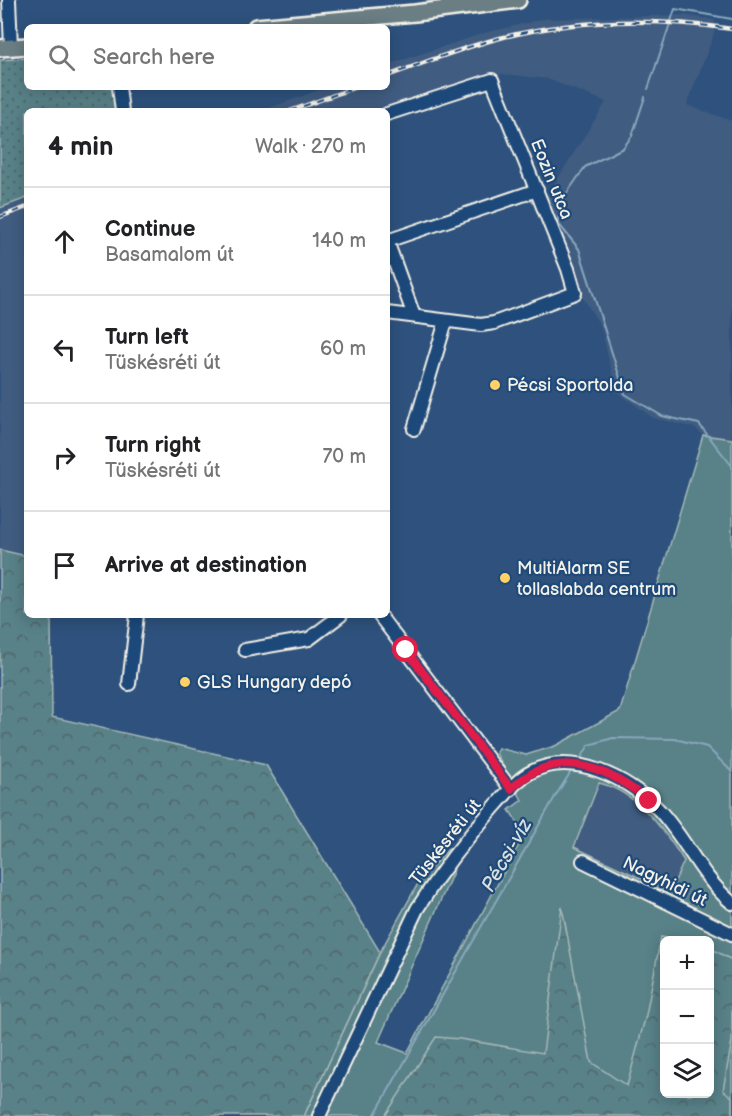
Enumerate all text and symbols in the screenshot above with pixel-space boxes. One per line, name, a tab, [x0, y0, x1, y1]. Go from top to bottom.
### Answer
search box	[24, 24, 390, 90]
icon: search	[45, 41, 78, 74]
text: Search here	[93, 44, 215, 71]
text: 4 min	[48, 132, 113, 163]
text: Walk · 270 m	[255, 135, 366, 159]
street label: Eozin utca	[526, 136, 577, 222]
text: Continue	[105, 216, 195, 243]
icon: ahead	[48, 225, 81, 258]
text: 140 m	[312, 229, 366, 253]
text: Basamalom út	[105, 243, 234, 267]
text: Turn left	[105, 324, 189, 351]
icon: left	[48, 333, 81, 366]
text: 60 m	[320, 337, 366, 361]
text: Tüskésréti út	[105, 351, 220, 375]
place label: Pécsi Sportolda	[507, 375, 634, 396]
marker: Pécsi Sportolda	[488, 378, 502, 392]
text: Turn right	[105, 432, 201, 459]
icon: right	[48, 441, 81, 474]
text: 70 m	[322, 445, 366, 469]
text: Tüskésréti út	[105, 459, 220, 483]
icon: arrive	[48, 549, 81, 582]
text: Arrive at destination	[105, 552, 307, 579]
place label: MultiAlarm SE tollaslabda centrum	[517, 558, 676, 600]
marker: MultiAlarm SE tollaslabda centrum	[498, 571, 512, 585]
route start	[392, 636, 418, 662]
place label: GLS Hungary depó	[197, 672, 351, 693]
marker: GLS Hungary depó	[178, 675, 192, 689]
route end	[635, 787, 661, 813]
street label: Tüskésréti út	[405, 795, 486, 890]
water label: Pécsi-víz	[476, 814, 538, 896]
street label: Nagyhidi út	[619, 852, 711, 911]
map controls	[660, 936, 714, 1098]
button: +	[660, 936, 714, 990]
button: −	[660, 990, 714, 1044]
button: layers	[660, 1044, 714, 1098]

